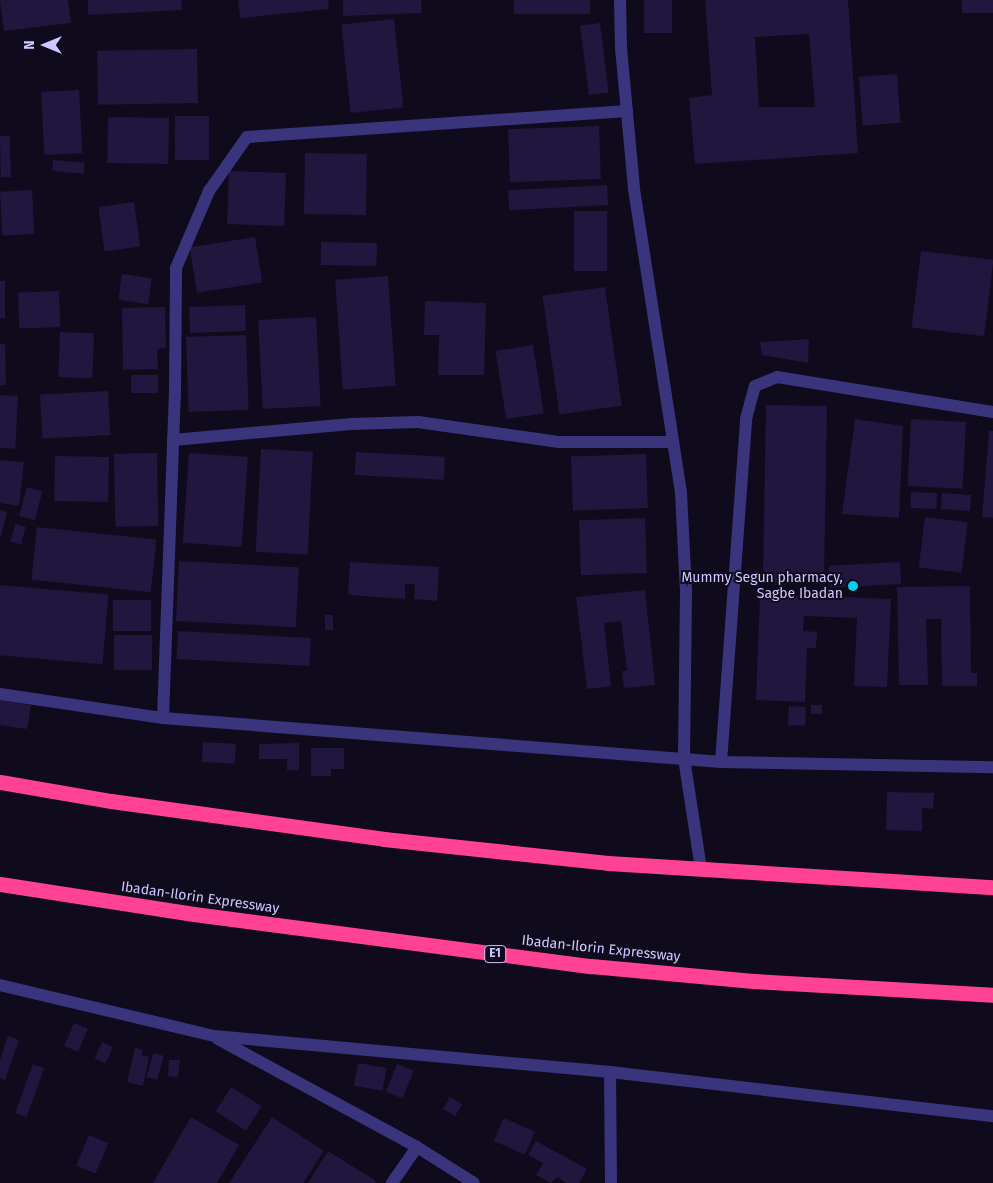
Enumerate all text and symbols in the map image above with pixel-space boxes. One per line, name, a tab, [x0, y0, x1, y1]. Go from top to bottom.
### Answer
north arrow	[20, 20, 70, 70]
text: N	[21, 40, 38, 50]
place label: Mummy Segun pharmacy, Sagbe Ibadan	[681, 570, 843, 602]
marker: Mummy Segun pharmacy, Sagbe Ibadan	[847, 580, 859, 592]
street label: Ibadan-Ilorin Expressway	[120, 879, 280, 917]
street label: Ibadan-Ilorin Expressway	[521, 932, 681, 966]
road number: E1	[484, 944, 506, 964]

